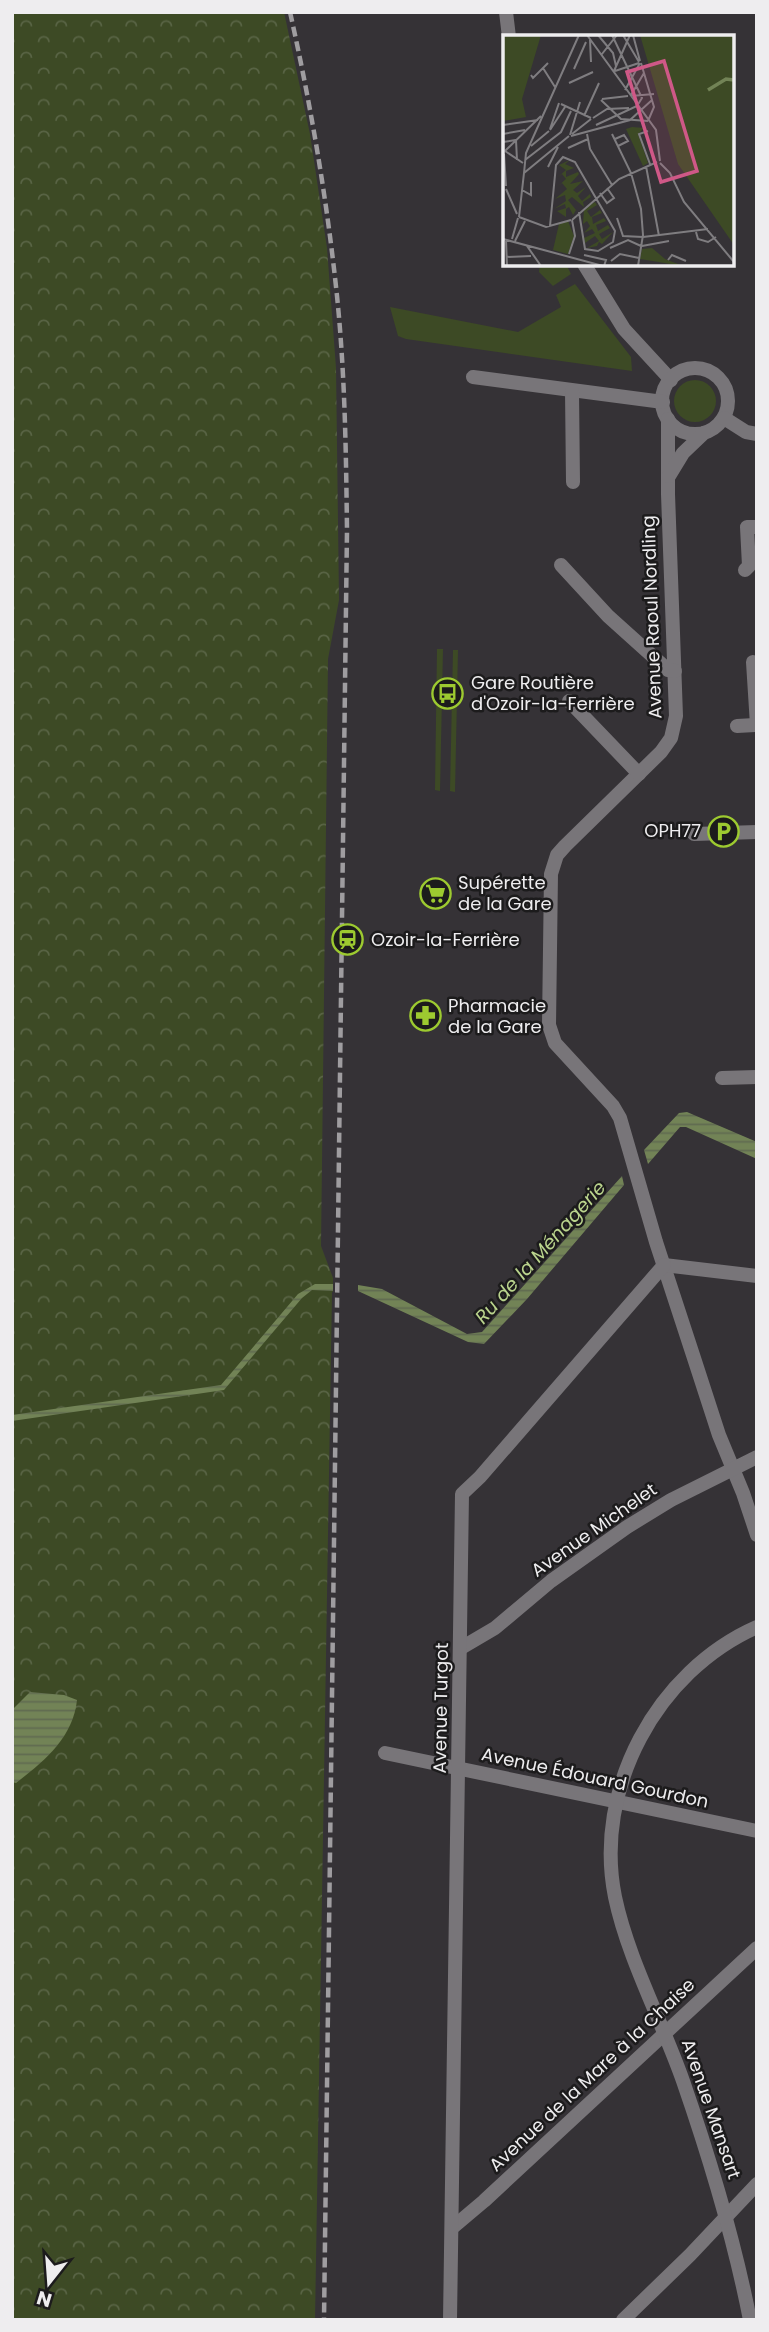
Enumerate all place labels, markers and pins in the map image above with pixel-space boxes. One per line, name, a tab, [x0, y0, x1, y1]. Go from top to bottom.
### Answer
place label: Gare Routière d'Ozoir-la-Ferrière	[471, 670, 635, 716]
bus stop icon: Gare Routière d'Ozoir-la-Ferrière	[431, 676, 465, 710]
parking icon: OPH77	[707, 814, 741, 848]
place label: OPH77	[644, 818, 701, 843]
place label: Supérette de la Gare	[458, 870, 552, 916]
supermarket icon: Supérette de la Gare	[418, 876, 452, 910]
station icon: Ozoir-la-Ferrière	[331, 923, 365, 957]
place label: Ozoir-la-Ferrière	[371, 927, 520, 952]
place label: Pharmacie de la Gare	[448, 993, 546, 1039]
pharmacy icon: Pharmacie de la Gare	[408, 999, 442, 1033]

